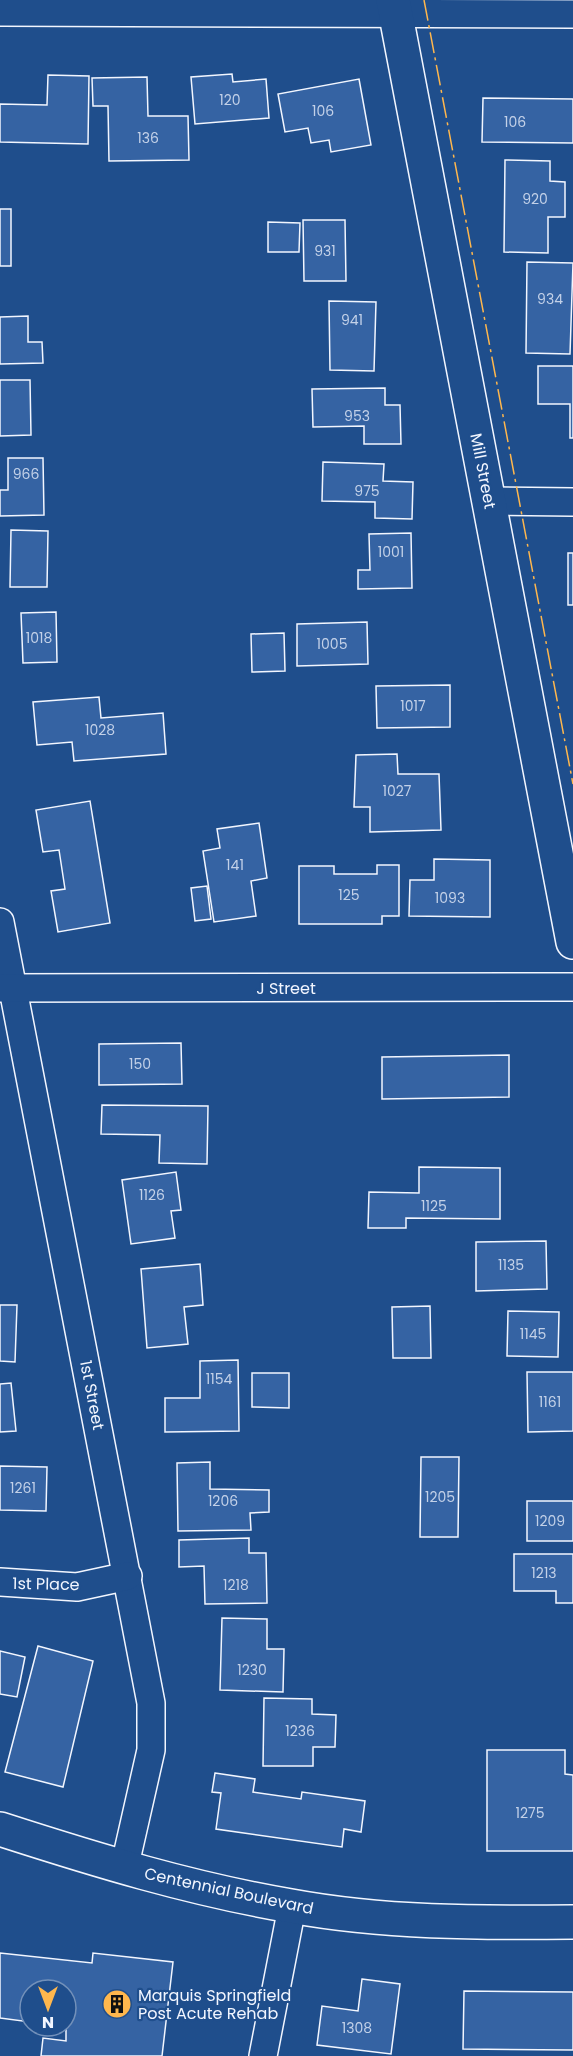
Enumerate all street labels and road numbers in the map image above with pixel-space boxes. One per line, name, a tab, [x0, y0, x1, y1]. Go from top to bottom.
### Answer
street label: Mill Street	[464, 431, 502, 511]
street label: J Street	[256, 977, 316, 1000]
street label: 1st Street	[74, 1358, 110, 1432]
street label: 1st Place	[12, 1572, 80, 1596]
street label: Centennial Boulevard	[142, 1862, 316, 1920]

